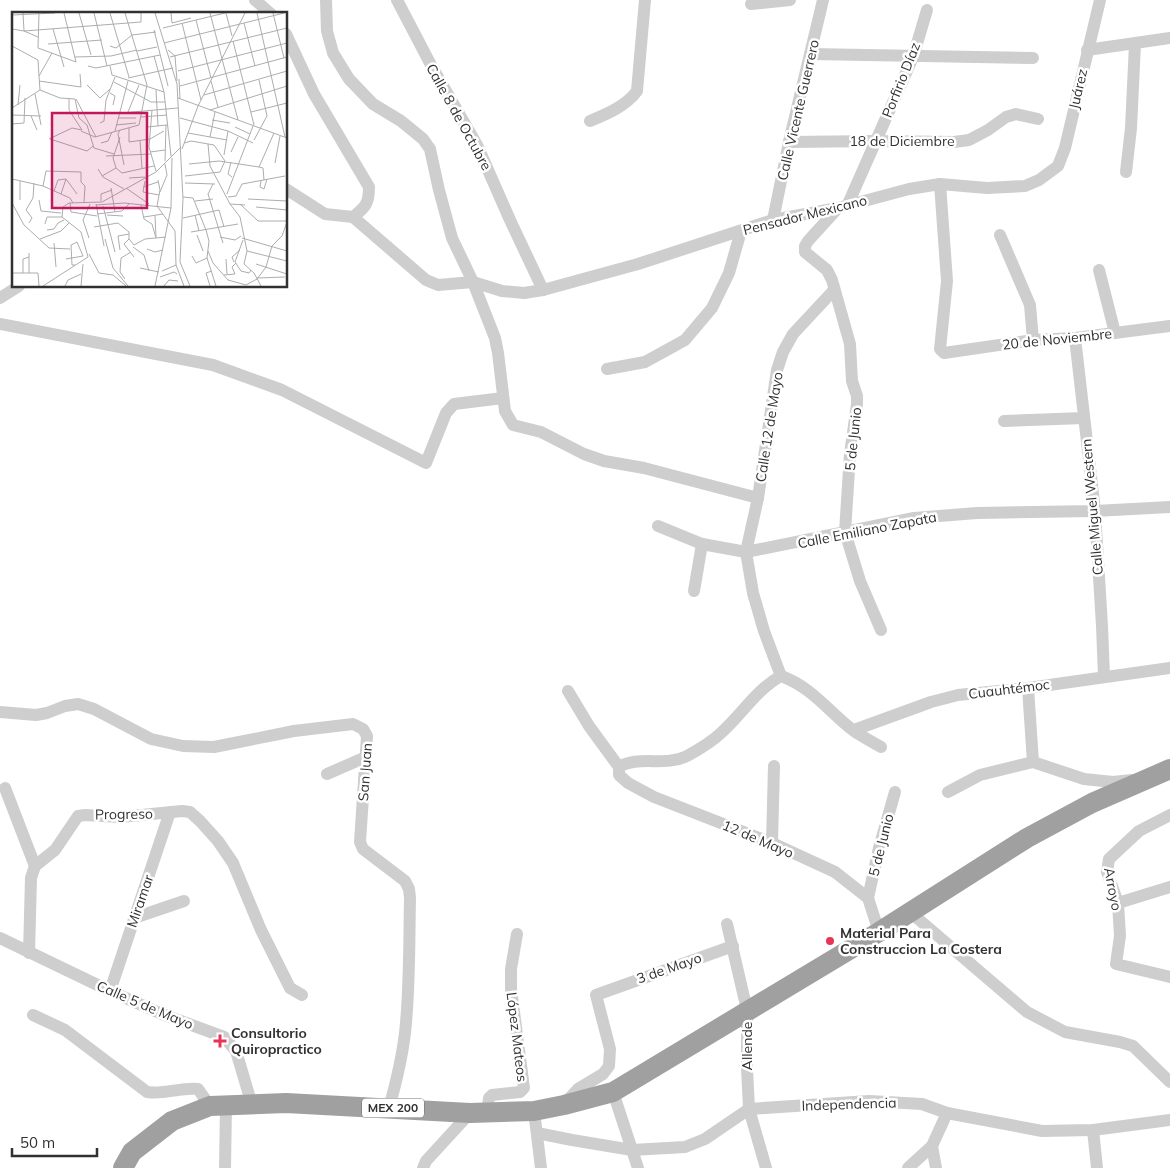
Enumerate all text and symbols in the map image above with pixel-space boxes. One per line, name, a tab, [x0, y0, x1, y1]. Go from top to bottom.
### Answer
inset map	[12, 12, 288, 288]
street label: Calle Vicente Guerrero	[773, 38, 823, 182]
street label: Porfirio Díaz	[878, 40, 924, 120]
street label: Calle 8 de Octubre	[422, 61, 496, 173]
street label: Juárez	[1065, 67, 1091, 111]
street label: 18 de Diciembre	[849, 132, 955, 150]
street label: Pensador Mexicano	[741, 191, 869, 239]
street label: 20 de Noviembre	[1001, 324, 1113, 354]
street label: Calle 12 de Mayo	[751, 371, 787, 483]
street label: 5 de Junio	[841, 406, 865, 472]
street label: Calle Miguel Western	[1077, 438, 1107, 576]
street label: Calle Emiliano Zapata	[796, 508, 938, 552]
street label: Cuauhtémoc	[967, 675, 1051, 703]
street label: San Juan	[354, 742, 376, 802]
street label: Progreso	[95, 804, 153, 824]
street label: 5 de Junio	[865, 812, 897, 878]
street label: 12 de Mayo	[720, 816, 796, 862]
street label: Arroyo	[1100, 866, 1126, 912]
street label: Miramar	[123, 871, 158, 930]
place label: Material Para Construccion La Costera	[840, 924, 1002, 958]
marker: Material Para Construccion La Costera	[824, 935, 836, 947]
street label: 3 de Mayo	[634, 949, 704, 987]
street label: Calle 5 de Mayo	[94, 977, 196, 1033]
street label: López Mateos	[503, 991, 531, 1083]
street label: Allende	[738, 1022, 756, 1070]
place label: Consultorio Quiropractico	[231, 1024, 322, 1058]
marker: Consultorio Quiropractico	[213, 1034, 227, 1048]
street label: Independencia	[801, 1093, 897, 1115]
road number: MEX 200	[362, 1098, 424, 1118]
scale bar	[12, 1126, 98, 1158]
text: 50 m	[20, 1133, 55, 1152]

